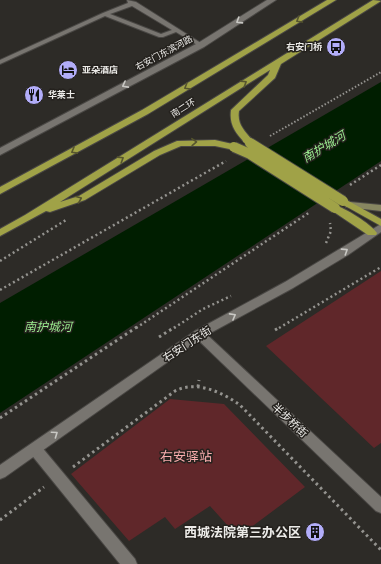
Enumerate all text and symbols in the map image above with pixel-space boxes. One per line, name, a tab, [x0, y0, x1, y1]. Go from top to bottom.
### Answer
one-way arrow	[296, 15, 303, 23]
one-way arrow	[236, 16, 243, 24]
street label: 右安门东滨河路	[134, 34, 194, 72]
bus stop icon: 右安门桥	[325, 36, 347, 58]
place label: 右安门桥	[286, 42, 323, 52]
hotel icon: 亚朵酒店	[57, 59, 79, 81]
place label: 亚朵酒店	[82, 65, 118, 75]
one-way arrow	[122, 80, 130, 87]
one-way arrow	[240, 80, 247, 88]
one-way arrow	[184, 82, 191, 89]
restaurant icon: 华莱士	[23, 84, 45, 106]
place label: 华莱士	[48, 89, 75, 100]
street label: 南二环	[169, 97, 197, 119]
water label: 南护城河	[300, 128, 350, 165]
one-way arrow	[191, 138, 197, 147]
one-way arrow	[71, 146, 78, 153]
one-way arrow	[117, 156, 124, 164]
one-way arrow	[75, 195, 82, 203]
one-way arrow	[341, 249, 348, 256]
one-way arrow	[229, 313, 236, 320]
water label: 南护城河	[24, 320, 74, 334]
street label: 右安门东街	[161, 324, 214, 365]
street label: 半步桥街	[269, 401, 310, 440]
one-way arrow	[51, 431, 58, 439]
park label: 右安驿站	[160, 449, 212, 464]
building icon: 西城法院第三办公区	[304, 521, 326, 543]
place label: 西城法院第三办公区	[184, 525, 301, 540]

